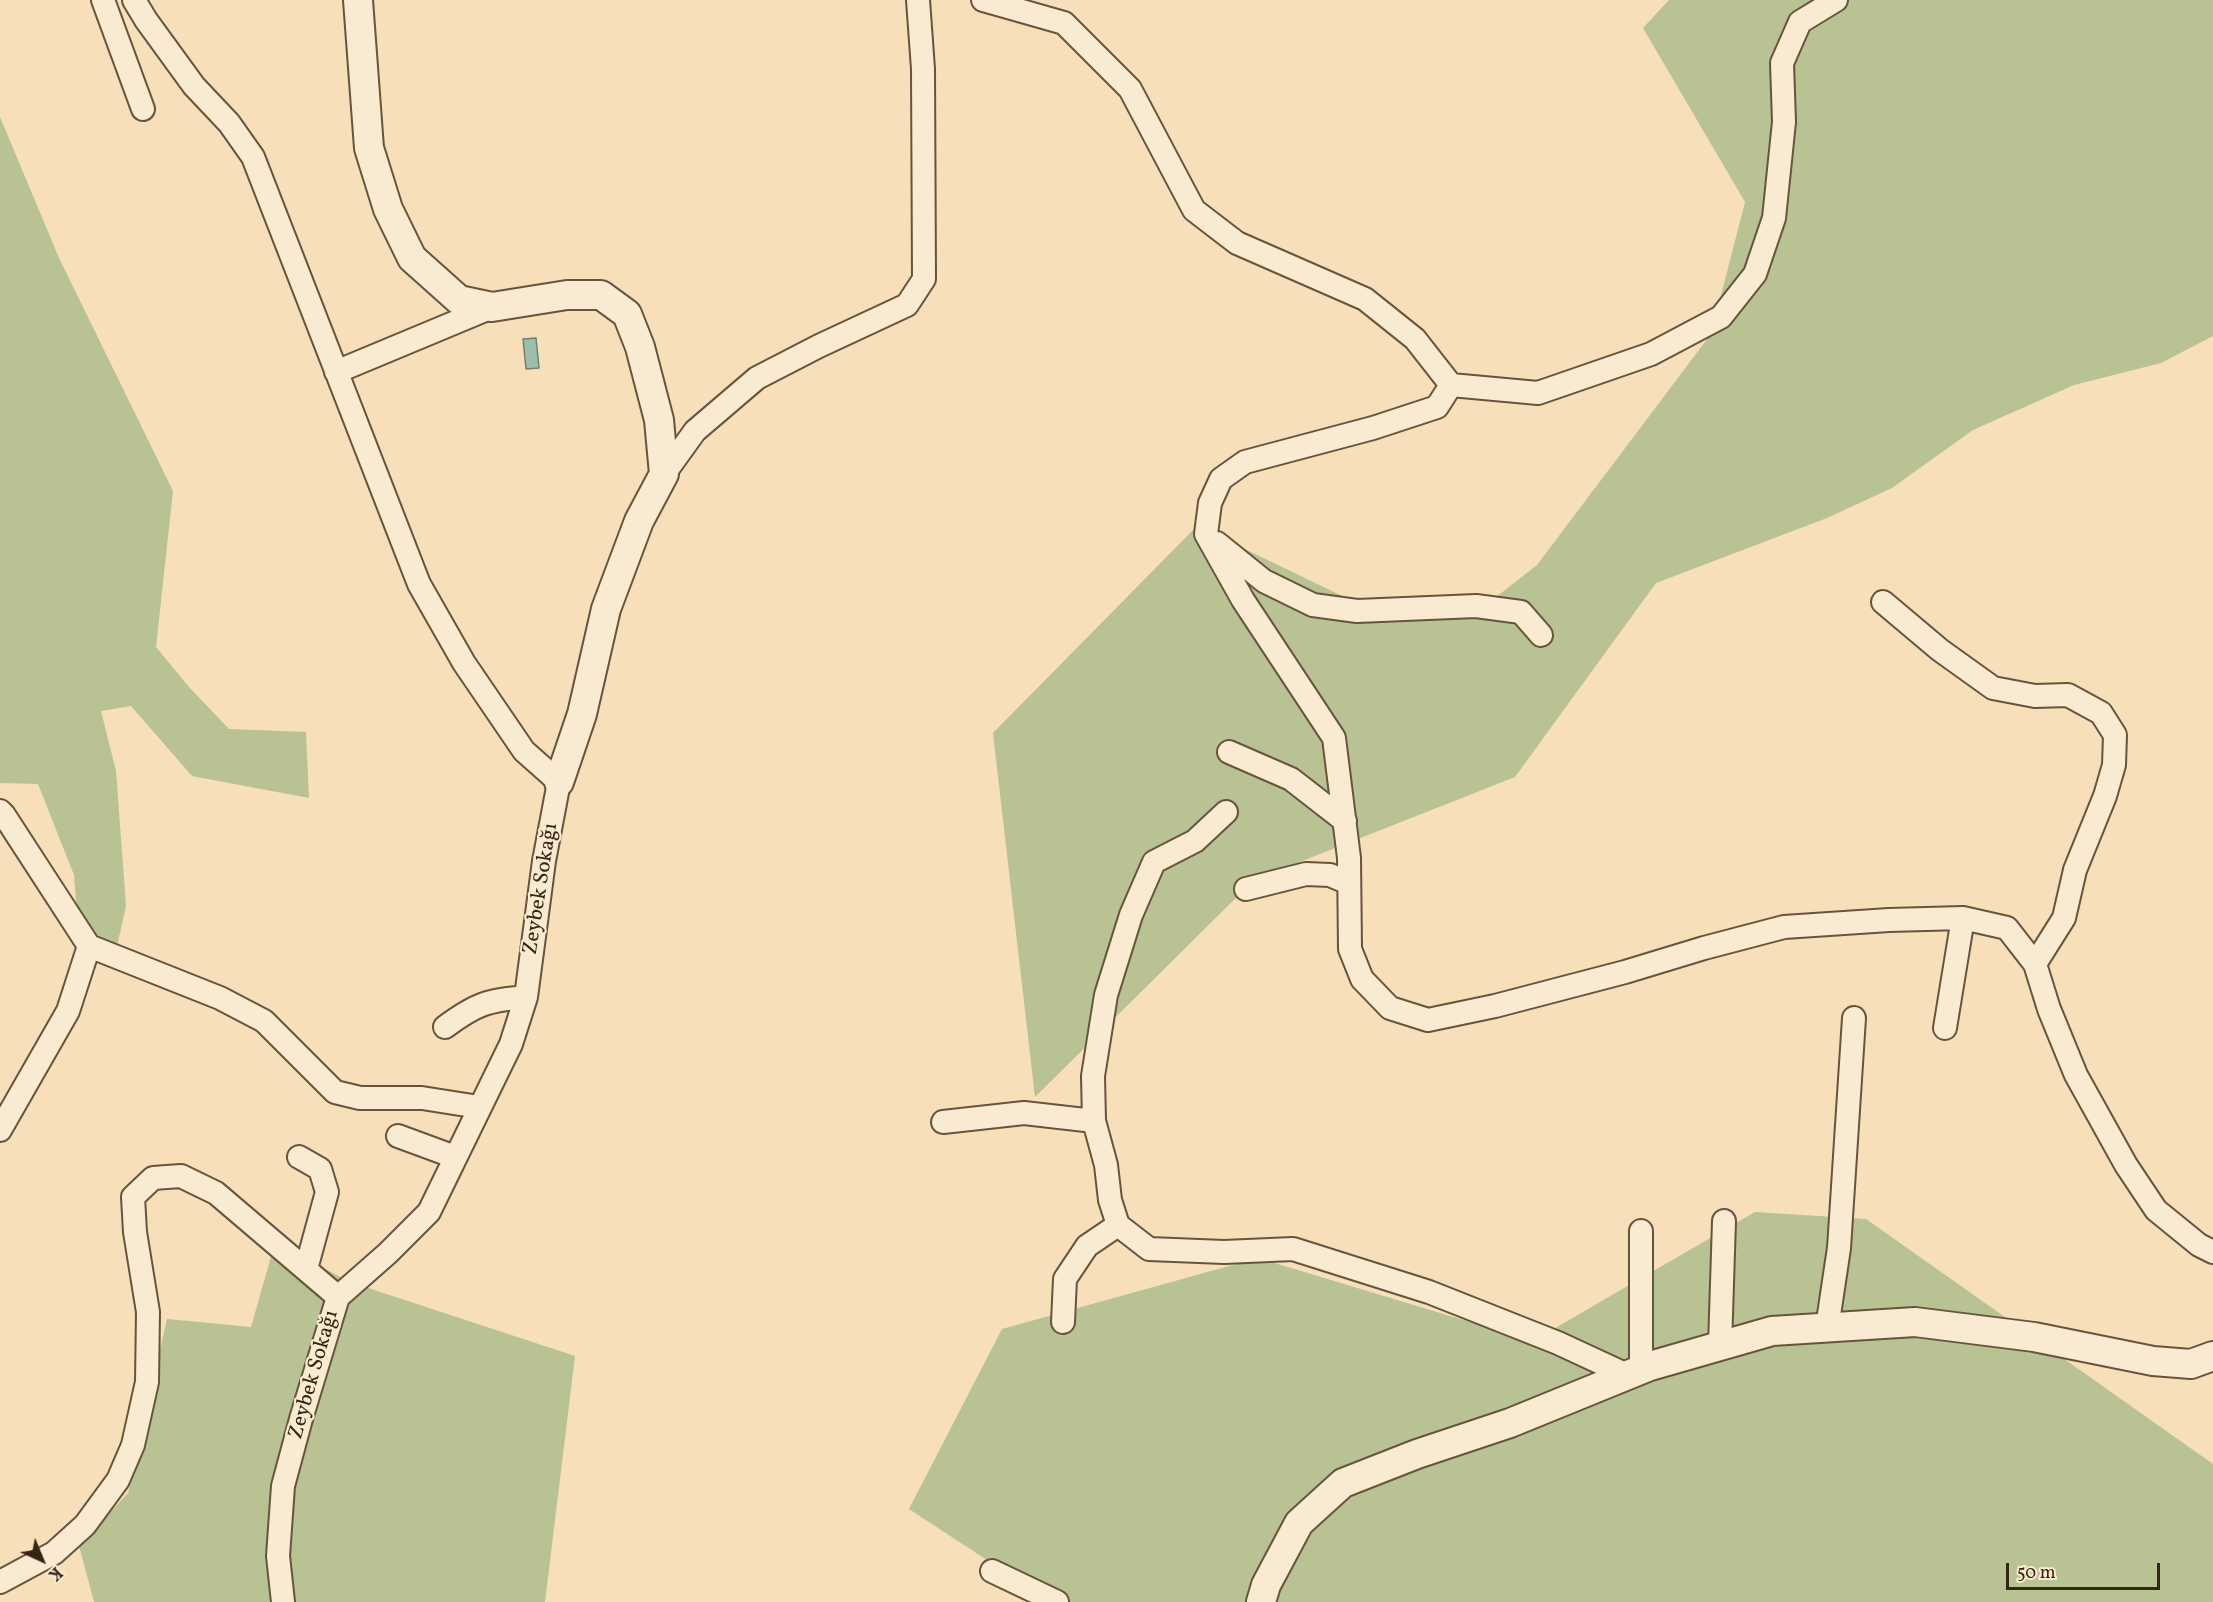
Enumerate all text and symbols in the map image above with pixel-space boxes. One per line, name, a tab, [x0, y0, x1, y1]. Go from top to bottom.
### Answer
street label: Zeybek Sokağı	[519, 821, 565, 957]
street label: Zeybek Sokağı	[285, 1308, 345, 1442]
north arrow	[12, 1530, 72, 1590]
scale bar	[2009, 1551, 2164, 1589]
text: K	[43, 1561, 66, 1585]
text: 50 m	[2017, 1561, 2056, 1586]

